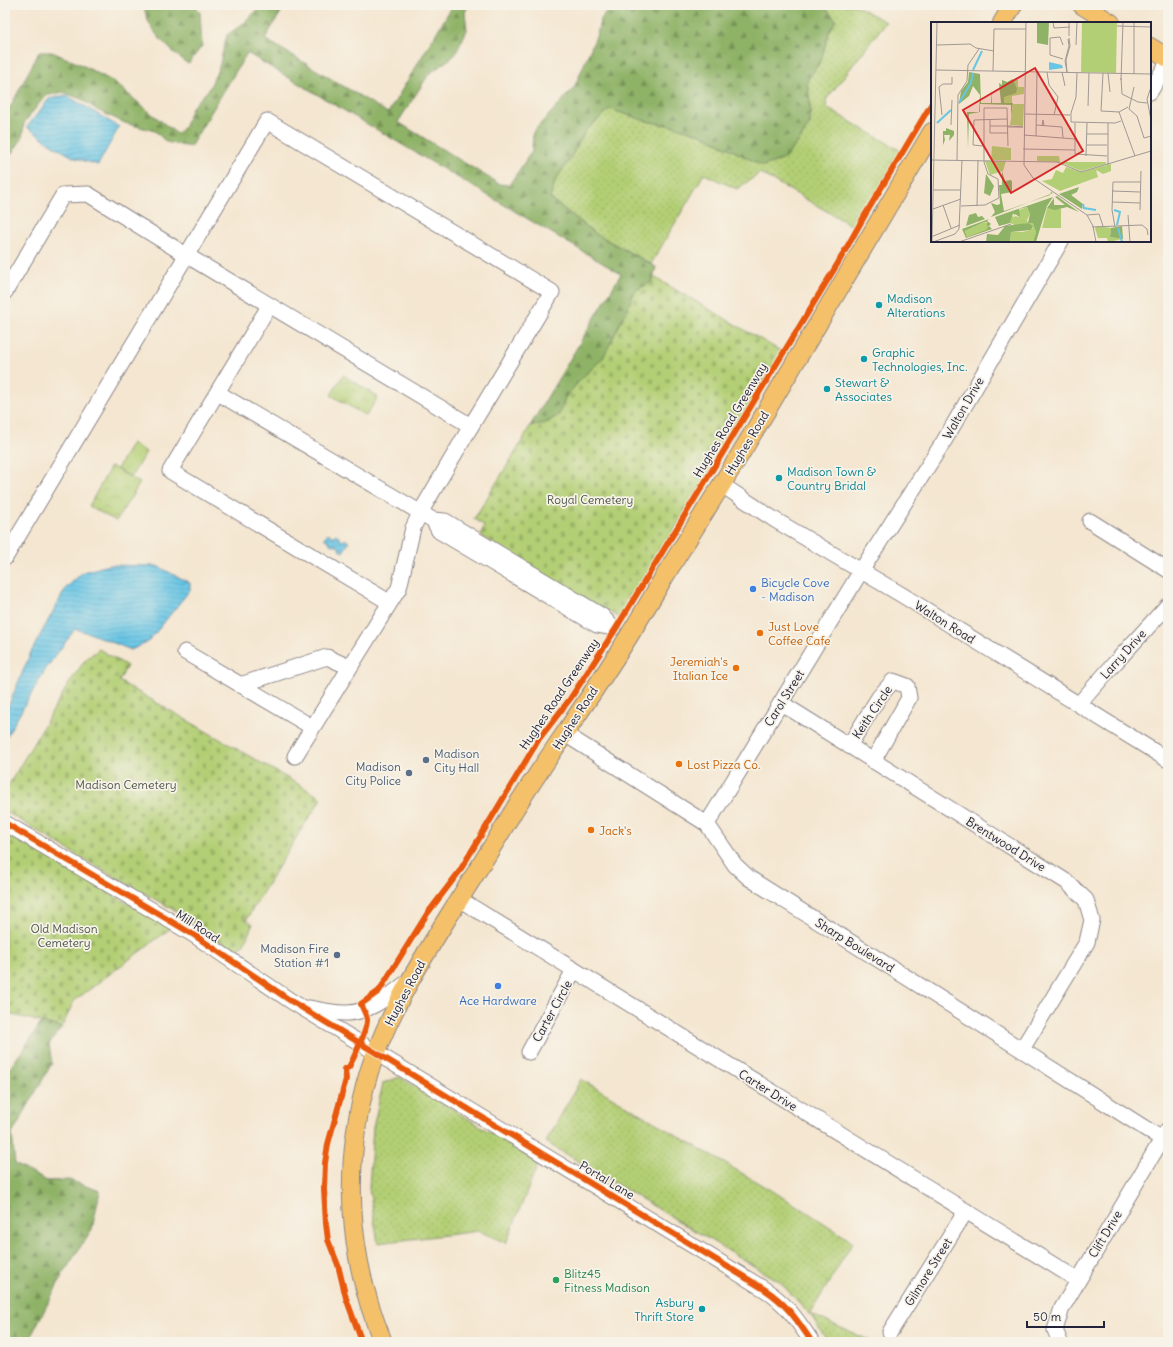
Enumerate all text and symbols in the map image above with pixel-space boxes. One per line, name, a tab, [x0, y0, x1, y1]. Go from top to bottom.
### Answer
inset map	[931, 22, 1151, 242]
place label: Madison Alterations	[887, 291, 945, 320]
marker: Madison Alterations	[874, 300, 884, 310]
place label: Graphic Technologies, Inc.	[872, 345, 967, 374]
marker: Graphic Technologies, Inc.	[859, 354, 869, 364]
street label: Hughes Road Greenway	[690, 360, 770, 480]
street label: Walton Drive	[939, 374, 987, 442]
place label: Stewart & Associates	[835, 375, 892, 404]
marker: Stewart & Associates	[822, 384, 832, 394]
street label: Hughes Road	[722, 408, 772, 478]
place label: Madison Town & Country Bridal	[787, 464, 876, 493]
marker: Madison Town & Country Bridal	[774, 473, 784, 483]
park label: Royal Cemetery	[547, 492, 633, 507]
place label: Bicycle Cove - Madison	[761, 575, 829, 604]
marker: Bicycle Cove - Madison	[748, 584, 758, 594]
street label: Walton Road	[912, 597, 978, 647]
place label: Just Love Coffee Cafe	[768, 619, 831, 648]
street label: Larry Drive	[1097, 626, 1149, 682]
marker: Just Love Coffee Cafe	[755, 628, 765, 638]
street label: Hughes Road Greenway	[516, 636, 602, 752]
place label: Jeremiah's Italian Ice	[670, 654, 728, 683]
marker: Jeremiah's Italian Ice	[731, 663, 741, 673]
street label: Carol Street	[761, 667, 807, 729]
street label: Keith Circle	[849, 683, 895, 741]
street label: Hughes Road	[549, 684, 601, 752]
place label: Madison City Hall	[434, 746, 479, 775]
marker: Madison City Hall	[421, 755, 431, 765]
place label: Lost Pizza Co.	[687, 757, 761, 772]
place label: Madison City Police	[345, 759, 401, 788]
marker: Lost Pizza Co.	[674, 759, 684, 769]
marker: Madison City Police	[404, 768, 414, 778]
park label: Madison Cemetery	[75, 777, 177, 792]
street label: Brentwood Drive	[963, 814, 1049, 874]
place label: Jack's	[599, 823, 632, 838]
marker: Jack's	[586, 825, 596, 835]
street label: Mill Road	[173, 906, 223, 946]
street label: Sharp Boulevard	[813, 915, 897, 975]
park label: Old Madison Cemetery	[30, 921, 98, 950]
place label: Madison Fire Station #1	[260, 941, 329, 970]
marker: Madison Fire Station #1	[332, 950, 342, 960]
street label: Hughes Road	[381, 958, 429, 1028]
street label: Carter Circle	[529, 977, 575, 1045]
marker: Ace Hardware	[493, 981, 503, 991]
place label: Ace Hardware	[459, 993, 537, 1008]
street label: Carter Drive	[736, 1066, 800, 1114]
street label: Portal Lane	[577, 1158, 637, 1202]
street label: Clift Drive	[1085, 1208, 1125, 1260]
street label: Gilmore Street	[901, 1235, 955, 1309]
place label: Blitz45 Fitness Madison	[564, 1266, 650, 1295]
marker: Blitz45 Fitness Madison	[551, 1275, 561, 1285]
place label: Asbury Thrift Store	[634, 1295, 694, 1324]
scale bar	[1027, 1303, 1104, 1329]
marker: Asbury Thrift Store	[697, 1304, 707, 1314]
text: 50 m	[1033, 1309, 1062, 1324]

